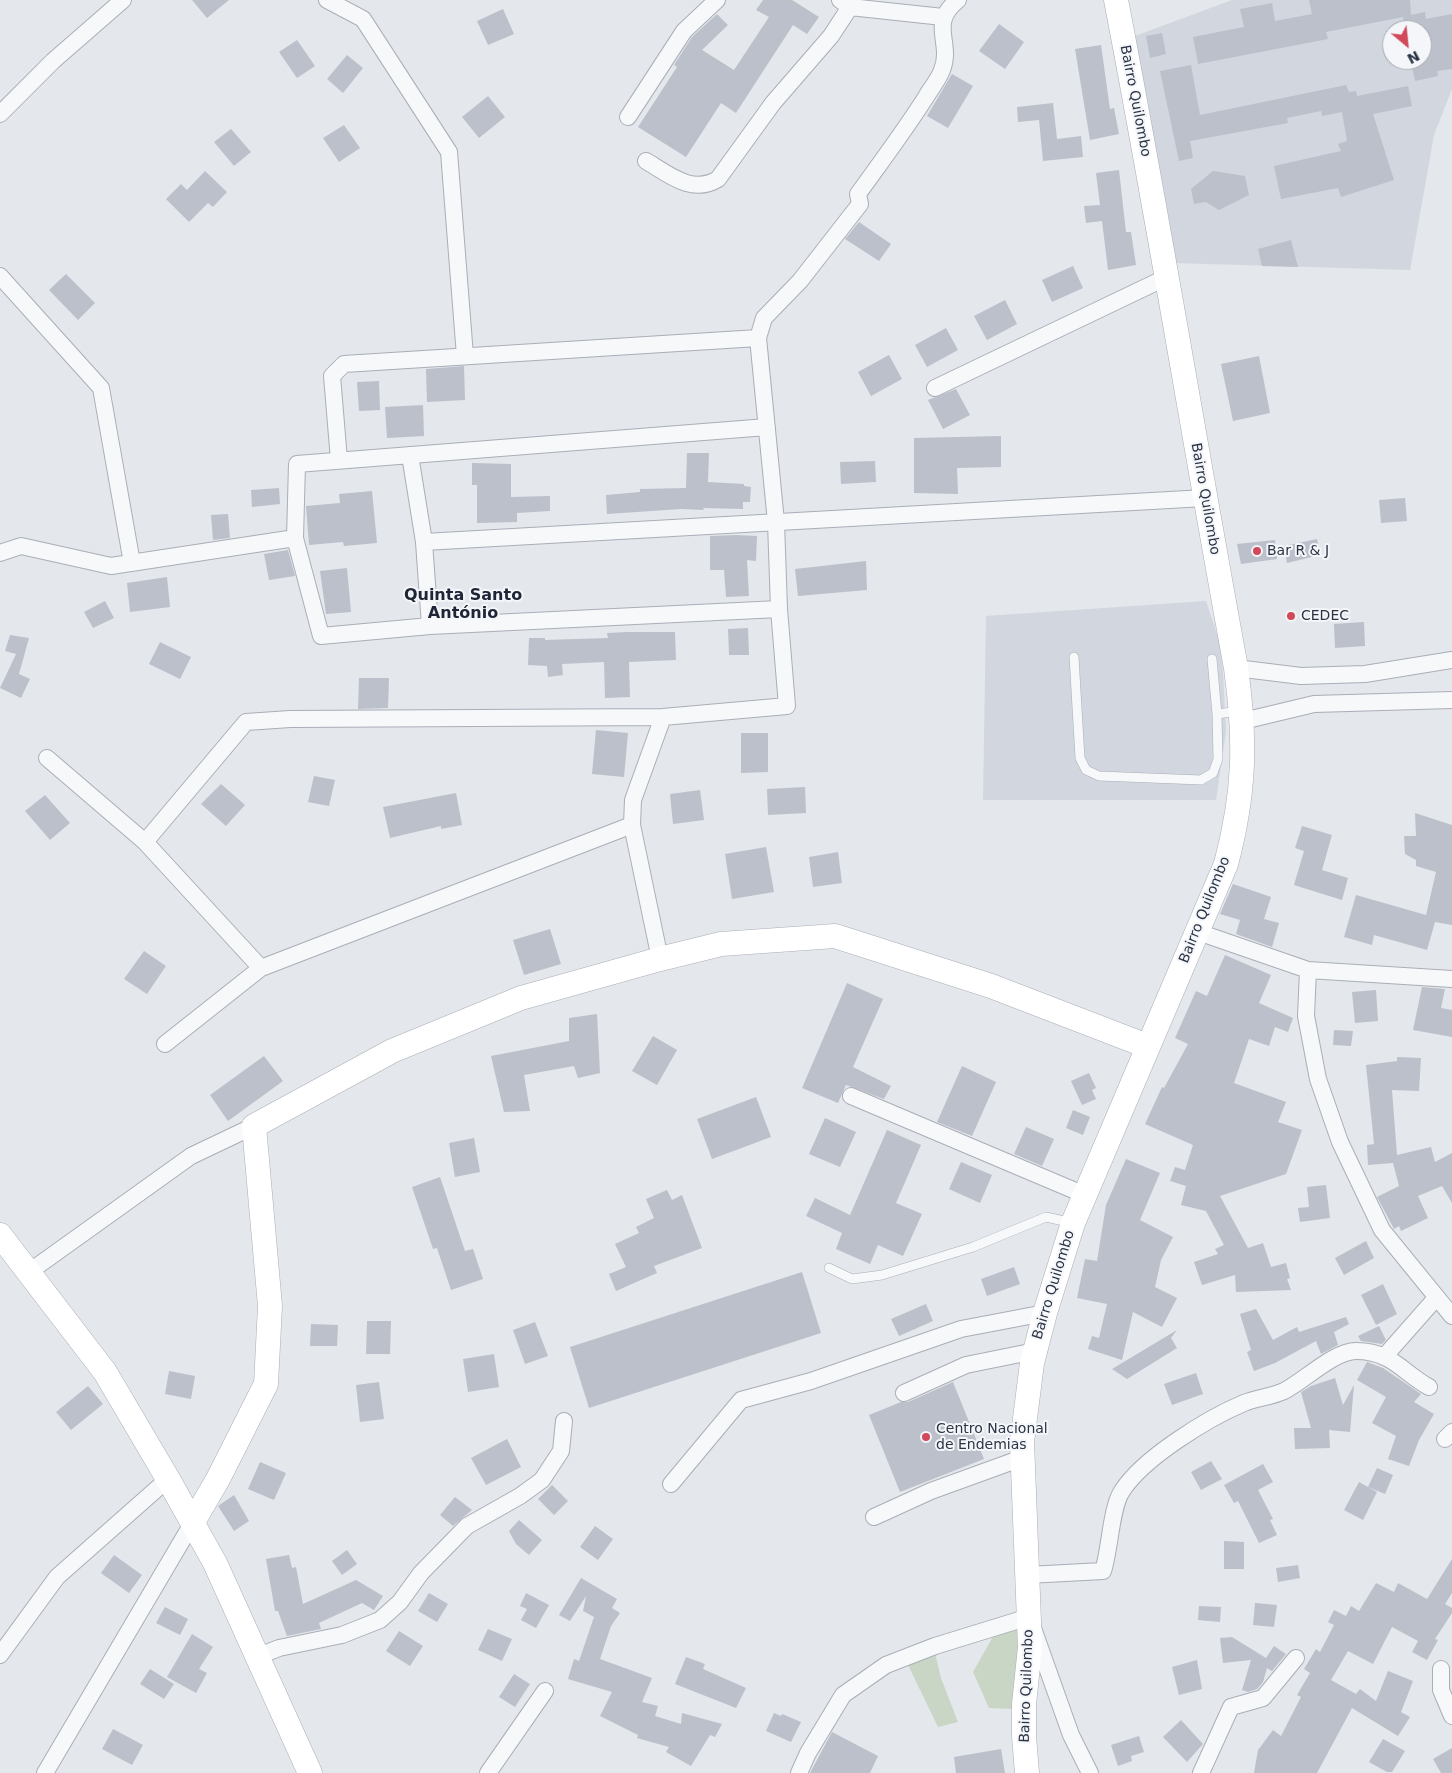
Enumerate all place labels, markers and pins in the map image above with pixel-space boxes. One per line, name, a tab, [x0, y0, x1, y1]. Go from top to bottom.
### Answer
place label: Bar R & J	[1267, 543, 1329, 559]
marker: Bar R & J	[1251, 545, 1263, 557]
place label: CEDEC	[1301, 608, 1349, 624]
marker: CEDEC	[1285, 610, 1297, 622]
place label: Centro Nacional de Endemias	[936, 1421, 1048, 1454]
marker: Centro Nacional de Endemias	[920, 1431, 932, 1443]

